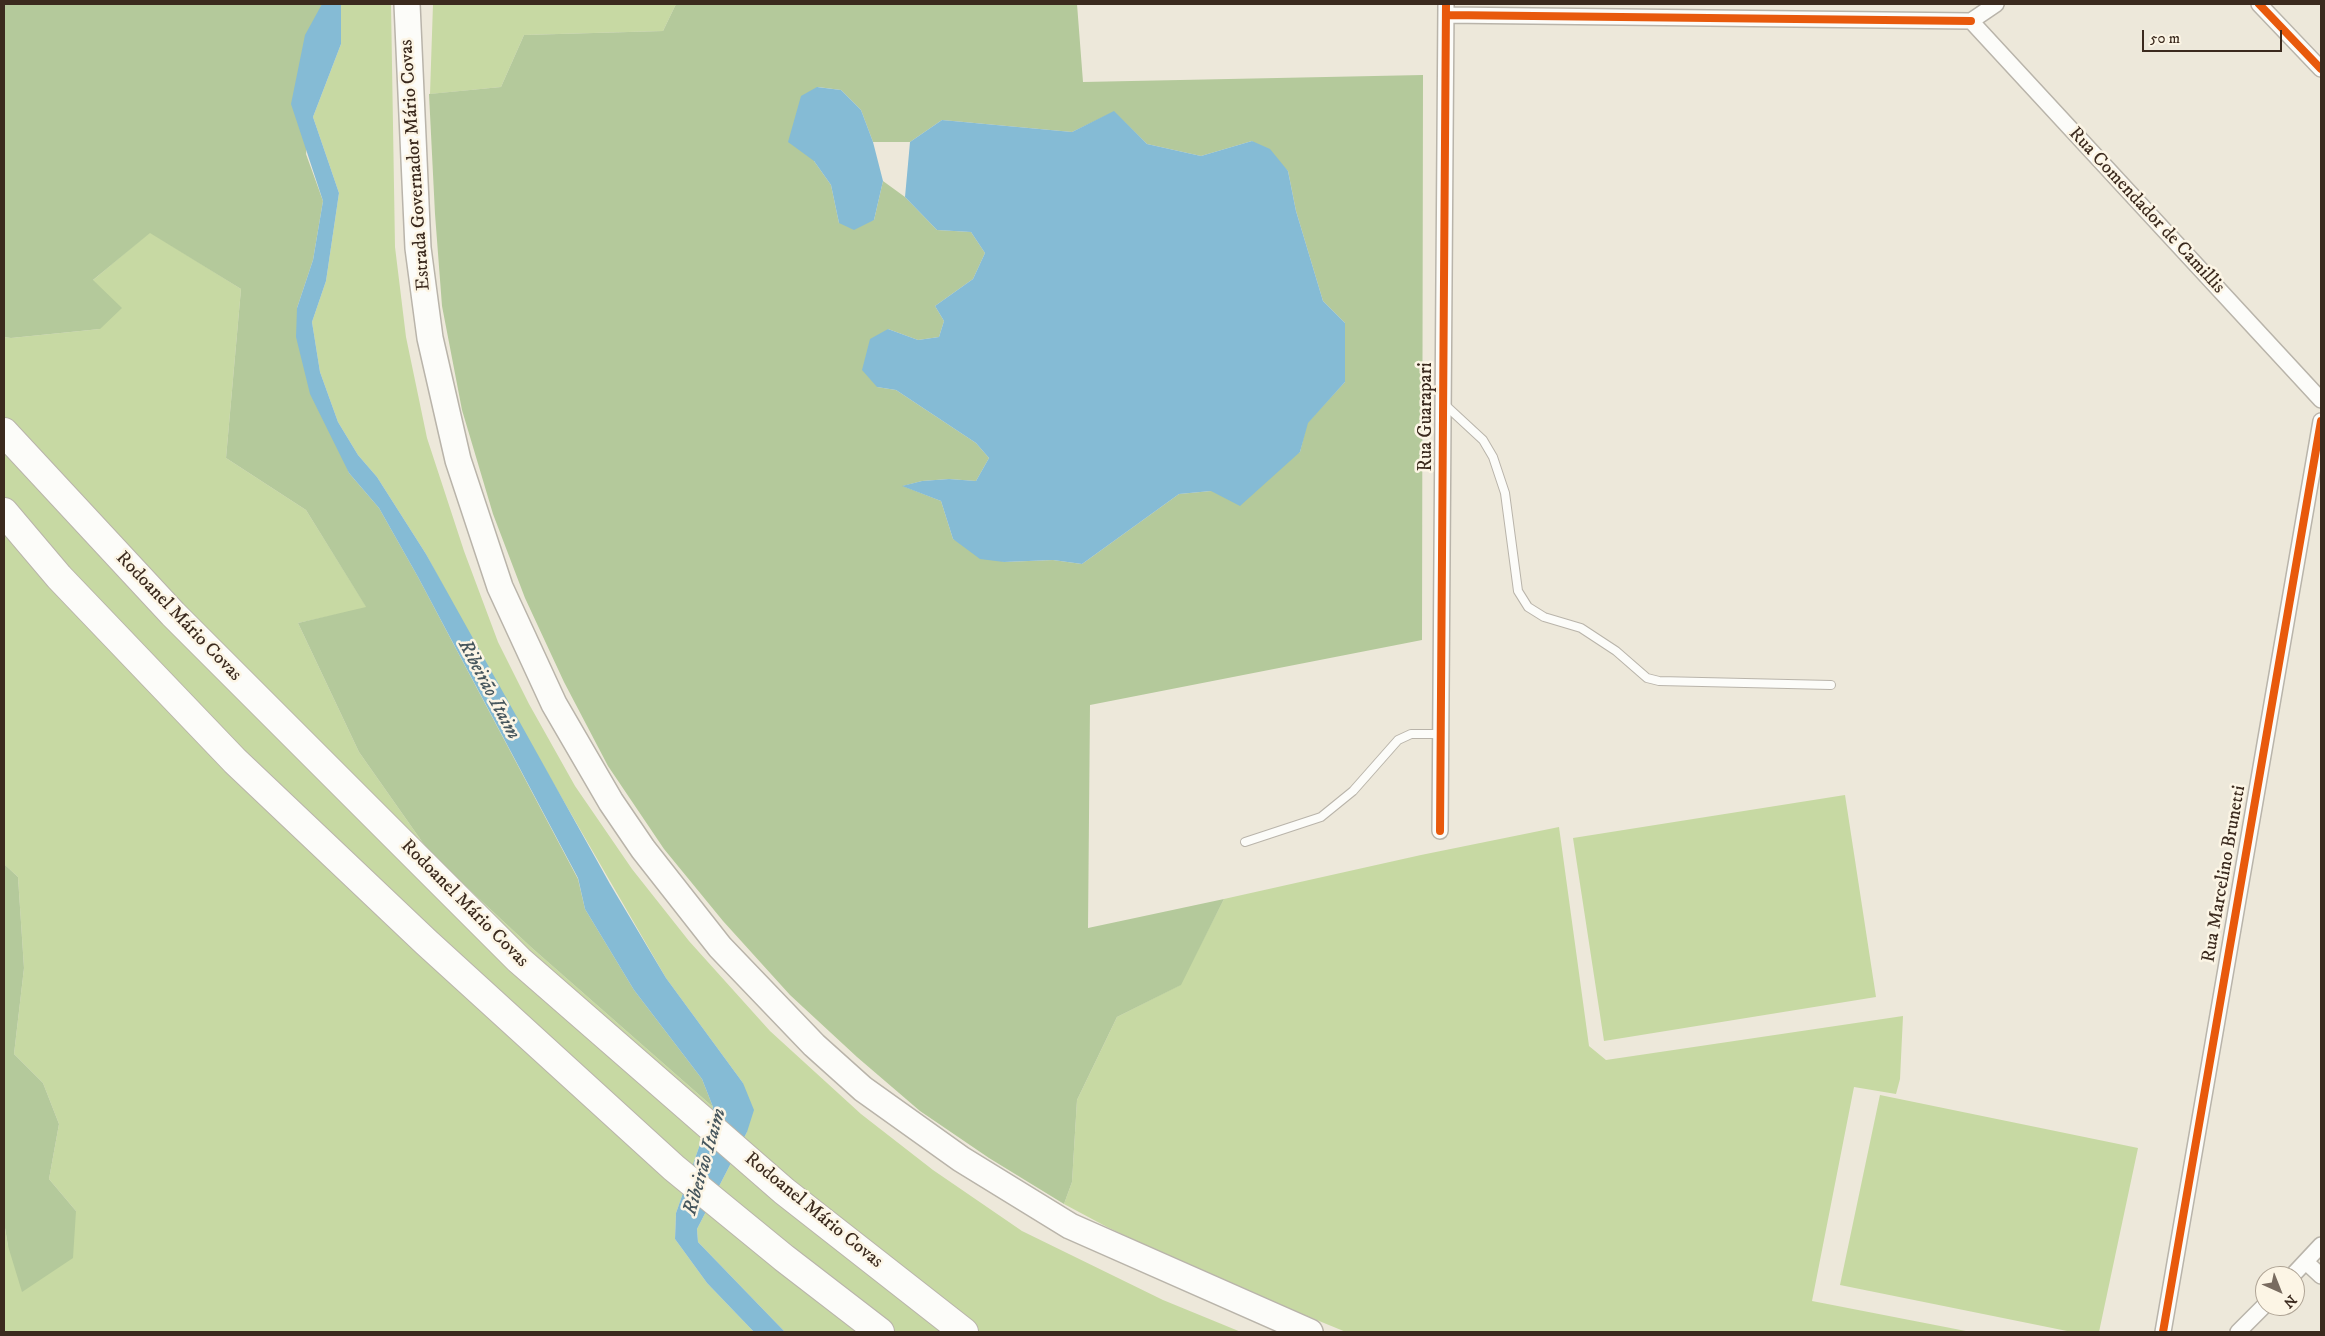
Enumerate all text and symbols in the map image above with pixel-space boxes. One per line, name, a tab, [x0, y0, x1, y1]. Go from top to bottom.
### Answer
scale bar	[2145, 20, 2285, 52]
text: 50 m	[2150, 29, 2180, 48]
street label: Estrada Governador Mário Covas	[396, 39, 436, 291]
street label: Rua Comendador de Camillis	[2063, 123, 2229, 299]
street label: Rua Guarapari	[1416, 362, 1438, 472]
street label: Rodoanel Mário Covas	[110, 547, 246, 687]
water label: Ribeirão Itaim	[452, 636, 524, 744]
street label: Rua Marcelino Brunetti	[2198, 784, 2252, 964]
street label: Rodoanel Mário Covas	[395, 835, 533, 973]
water label: Ribeirão Itaim	[679, 1106, 733, 1218]
street label: Rodoanel Mário Covas	[739, 1148, 887, 1274]
north arrow	[2255, 1266, 2305, 1316]
text: N	[2279, 1291, 2300, 1312]

